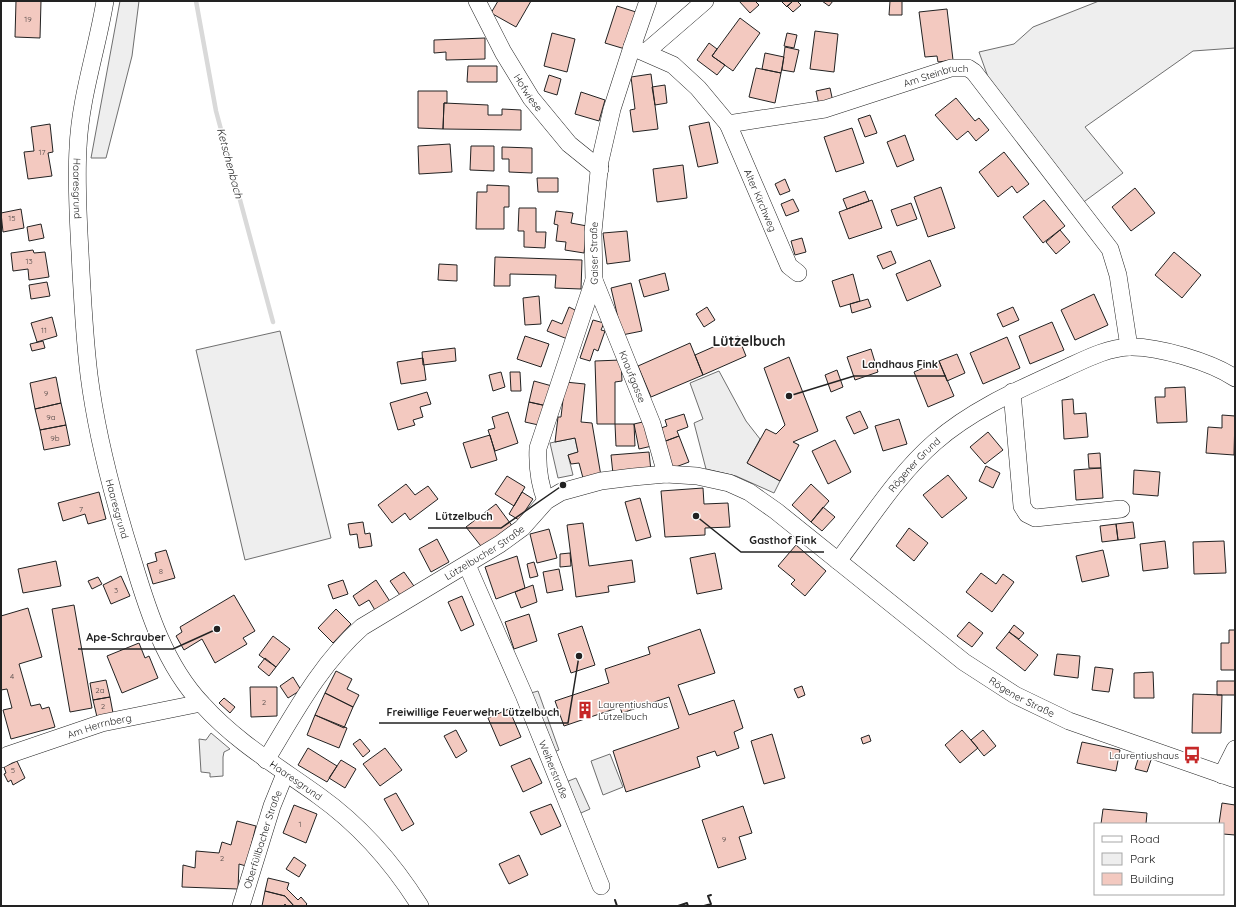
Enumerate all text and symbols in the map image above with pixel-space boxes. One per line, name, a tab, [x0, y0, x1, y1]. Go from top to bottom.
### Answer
house number: 19	[24, 14, 32, 24]
street label: Am Steinbruch	[902, 62, 968, 90]
street label: Hofwiese	[511, 71, 546, 114]
water label: Ketschenbach	[214, 126, 246, 200]
house number: 17	[38, 147, 46, 157]
street label: Haaresgrund	[70, 158, 84, 219]
street label: Alter Kirchweg	[741, 167, 780, 234]
house number: 15	[8, 213, 16, 223]
street label: Gaiser Straße	[587, 221, 601, 286]
house number: 13	[25, 256, 33, 266]
house number: 11	[41, 325, 47, 335]
district label: Lützelbuch	[713, 332, 785, 350]
street label: Knaufgasse	[616, 349, 649, 405]
callout: Landhaus Fink	[854, 353, 946, 376]
text: Landhaus Fink	[862, 357, 938, 371]
house number: 9	[44, 388, 49, 398]
house number: 9a	[46, 412, 56, 422]
house number: 9b	[50, 433, 60, 443]
street label: Rögener Grund	[886, 434, 943, 495]
street label: Haaresgrund	[103, 478, 132, 540]
house number: 7	[79, 504, 83, 514]
callout: Lützelbuch	[428, 505, 501, 528]
text: Lützelbuch	[435, 509, 493, 523]
street label: Lützelbucher Straße	[442, 522, 527, 583]
callout: Gasthof Fink	[741, 529, 824, 552]
text: Gasthof Fink	[749, 533, 817, 547]
house number: 8	[159, 566, 163, 576]
house number: 3	[114, 585, 118, 595]
callout: Ape-Schrauber	[78, 626, 173, 649]
text: Ape-Schrauber	[86, 630, 166, 644]
house number: 4	[10, 671, 14, 681]
street label: Rögener Straße	[986, 674, 1057, 720]
house number: 2a	[95, 685, 105, 695]
house number: 2	[262, 697, 267, 707]
place label: Laurentiushaus Lützelbuch	[598, 698, 668, 723]
callout: Freiwillige Feuerwehr Lützelbuch	[379, 700, 568, 723]
building icon: Laurentiushaus Lützelbuch	[575, 700, 595, 720]
house number: 2	[101, 701, 106, 711]
text: Freiwillige Feuerwehr Lützelbuch	[386, 705, 560, 719]
street label: Am Herrnberg	[65, 711, 133, 741]
street label: Weiherstraße	[536, 738, 571, 801]
bus stop icon: Laurentiushaus	[1182, 745, 1202, 765]
place label: Laurentiushaus	[1109, 749, 1179, 762]
street label: Haaresgrund	[267, 758, 325, 803]
house number: 5	[11, 765, 15, 775]
street label: Oberfüllbacher Straße	[241, 788, 285, 890]
house number: 1	[299, 819, 302, 829]
legend	[1094, 823, 1224, 895]
text: Road	[1130, 831, 1160, 846]
house number: 9	[722, 834, 727, 844]
text: Park	[1130, 851, 1155, 866]
house number: 2	[220, 853, 225, 863]
text: Building	[1130, 871, 1174, 886]

